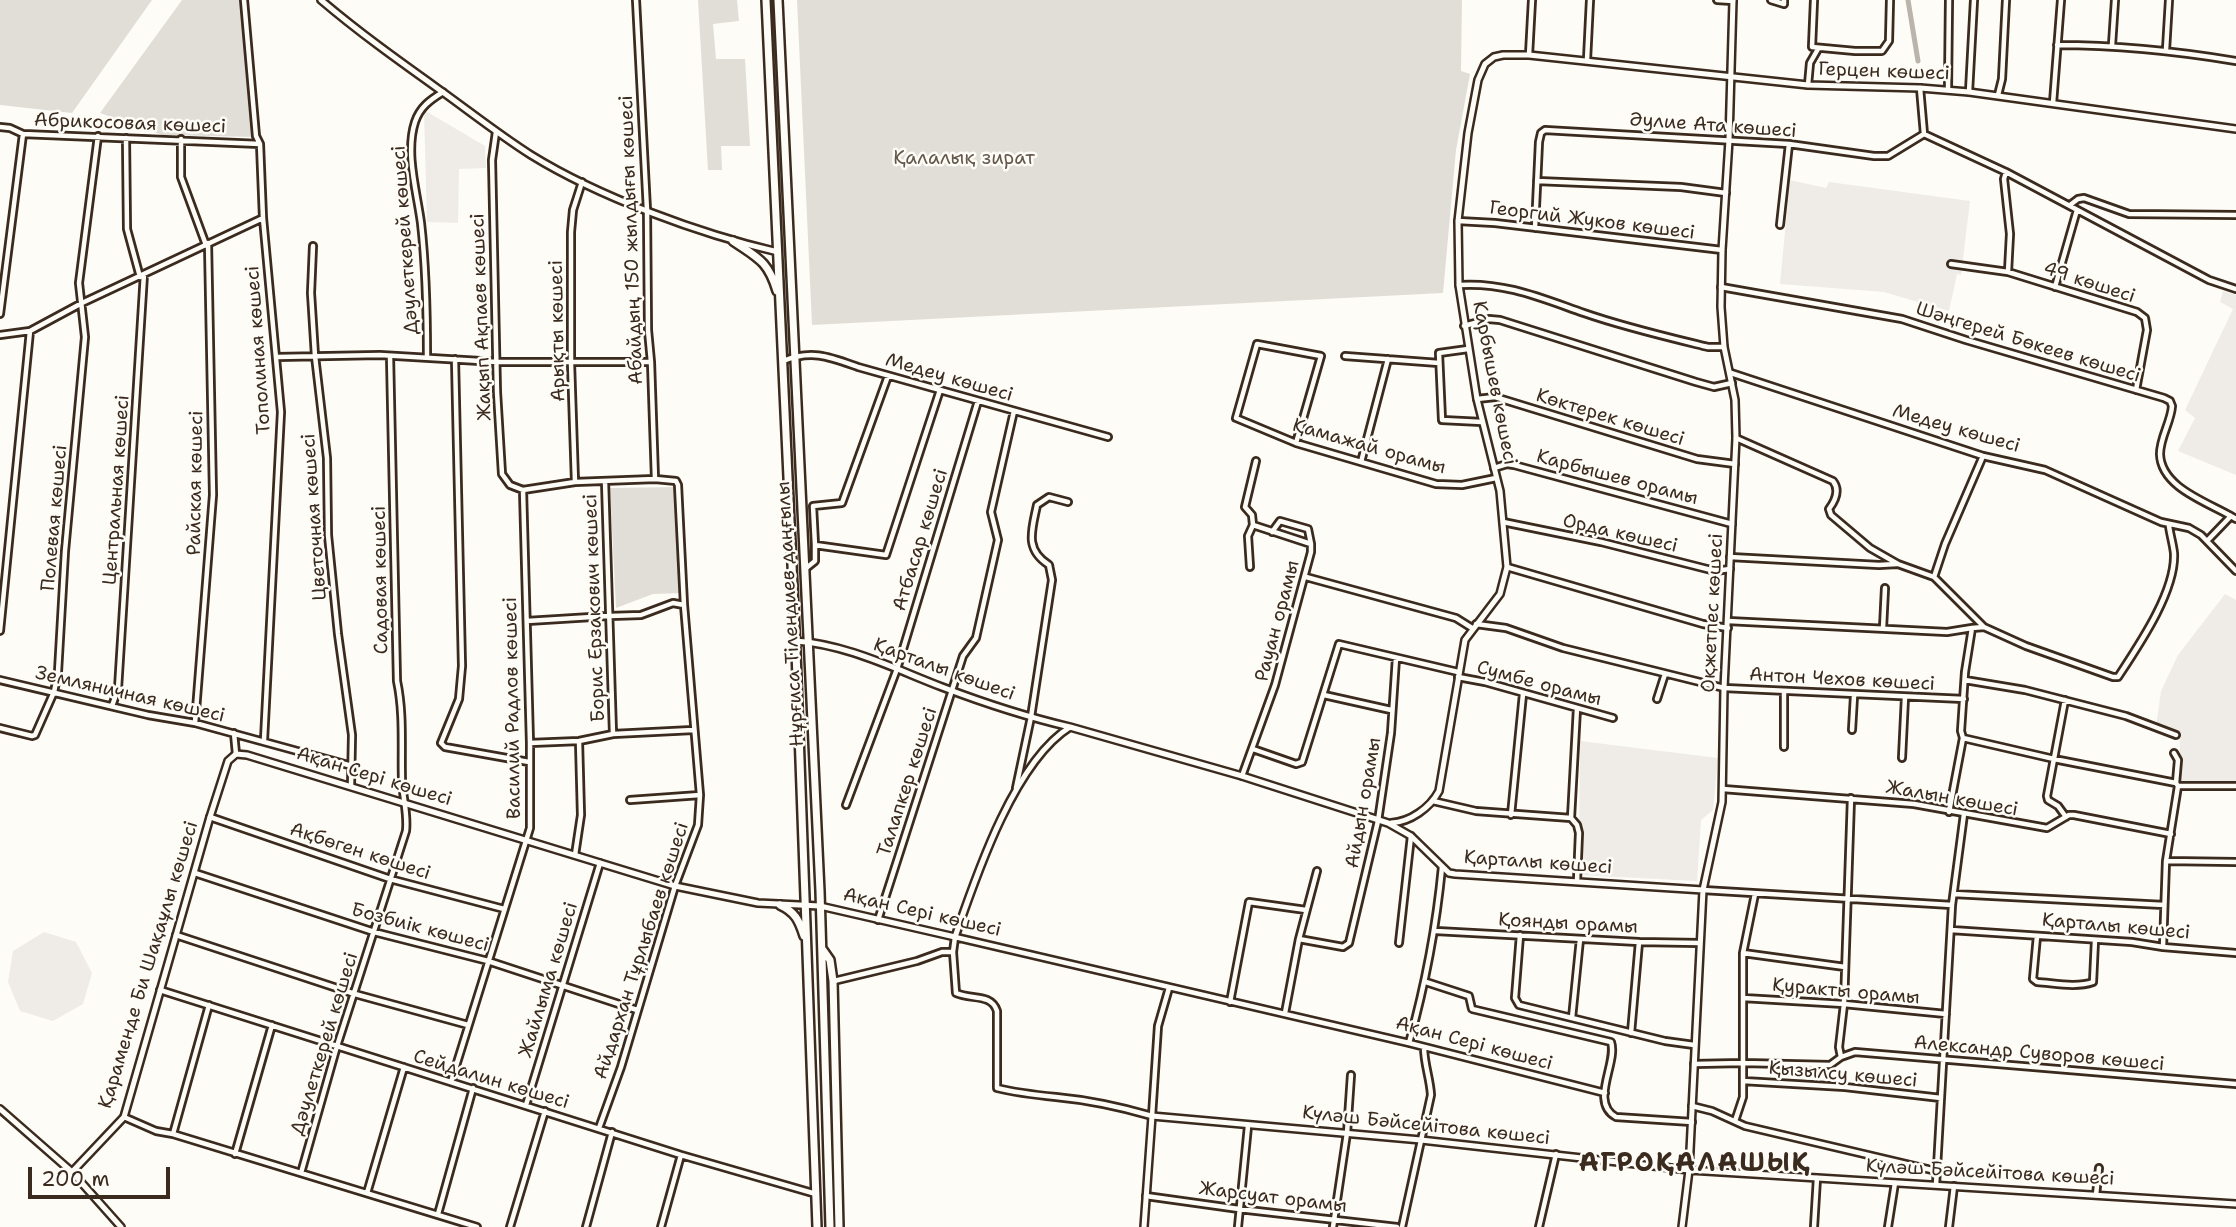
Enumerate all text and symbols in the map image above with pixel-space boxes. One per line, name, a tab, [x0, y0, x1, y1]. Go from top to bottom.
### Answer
street label: Герцен көшесі	[1818, 58, 1950, 86]
street label: Абайдың 150 жылдығы көшесі	[616, 95, 648, 385]
street label: Абрикосовая көшесі	[34, 109, 226, 139]
street label: Әулие Ата көшесі	[1629, 109, 1797, 143]
street label: Дәулеткерей көшесі	[388, 145, 424, 335]
park label: Қалалық зират	[893, 148, 1035, 170]
street label: Георгий Жуков көшесі	[1488, 197, 1696, 245]
street label: Жақып Ақпаев көшесі	[467, 213, 497, 421]
street label: 49 көшесі	[2040, 257, 2138, 309]
street label: Арықты көшесі	[545, 260, 571, 402]
street label: Тополиная көшесі	[242, 265, 276, 435]
street label: Шәңгерей Бөкеев көшесі	[1913, 298, 2143, 388]
street label: Карбышев көшесі	[1467, 299, 1521, 467]
street label: Медеу көшесі	[883, 349, 1015, 407]
street label: Көктерек көшесі	[1533, 385, 1687, 451]
street label: Центральная көшесі	[99, 394, 135, 586]
street label: Медеу көшесі	[1890, 400, 2022, 458]
street label: Райская көшесі	[183, 410, 209, 556]
street label: Қамажай орамы	[1290, 414, 1448, 480]
street label: Цветочная көшесі	[298, 433, 332, 601]
street label: Полевая көшесі	[37, 444, 73, 592]
street label: Карбышев орамы	[1534, 445, 1700, 511]
street label: Атбасар көшесі	[889, 466, 953, 614]
street label: Нұрғиса Тілендиев даңғылы	[773, 481, 809, 747]
street label: Борис Ерзакович көшесі	[580, 493, 610, 723]
street label: Садовая көшесі	[368, 506, 394, 654]
street label: Орда көшесі	[1560, 510, 1680, 558]
street label: Оқжетпес көшесі	[1697, 533, 1729, 693]
street label: Рауан орамы	[1251, 558, 1305, 684]
street label: Василий Радлов көшесі	[500, 597, 526, 819]
street label: Қарталы көшесі	[870, 634, 1018, 706]
street label: Сумбе орамы	[1474, 656, 1604, 712]
street label: Земляничная көшесі	[33, 662, 227, 728]
street label: Антон Чехов көшесі	[1749, 664, 1935, 696]
street label: Талапкер көшесі	[873, 705, 943, 859]
street label: Айдын орамы	[1341, 736, 1387, 870]
street label: Ақан Сері көшесі	[294, 743, 454, 811]
street label: Жалын көшесі	[1884, 776, 2020, 822]
street label: Қараменде Би Шақаұлы көшесі	[94, 819, 204, 1111]
street label: Ақбөген көшесі	[287, 819, 433, 885]
street label: Айдархан Тұрлыбаев көшесі	[590, 820, 694, 1082]
street label: Қарталы көшесі	[1463, 846, 1613, 880]
street label: Ақан Сері көшесі	[841, 884, 1003, 942]
street label: Бозбиік көшесі	[349, 899, 491, 957]
street label: Жайлыма көшесі	[515, 900, 583, 1060]
street label: Қоянды орамы	[1498, 909, 1638, 939]
street label: Қарталы көшесі	[2041, 909, 2191, 945]
street label: Дәулеткерей көшесі	[286, 950, 364, 1138]
street label: Қуракты орамы	[1771, 974, 1921, 1010]
street label: Ақан Сері көшесі	[1393, 1012, 1555, 1076]
street label: Александр Суворов көшесі	[1913, 1032, 2165, 1076]
street label: Сейдалин көшесі	[410, 1045, 572, 1115]
street label: Қызылсу көшесі	[1768, 1057, 1918, 1093]
street label: Күләш Бәйсейітова көшесі	[1301, 1102, 1551, 1150]
district label: АГРОҚАЛАШЫҚ	[1580, 1148, 1810, 1180]
scale bar	[32, 1154, 173, 1198]
street label: Күләш Бәйсейітова көшесі	[1865, 1155, 2115, 1191]
text: 200 m	[41, 1165, 110, 1193]
street label: Жарсуат орамы	[1198, 1178, 1348, 1218]

